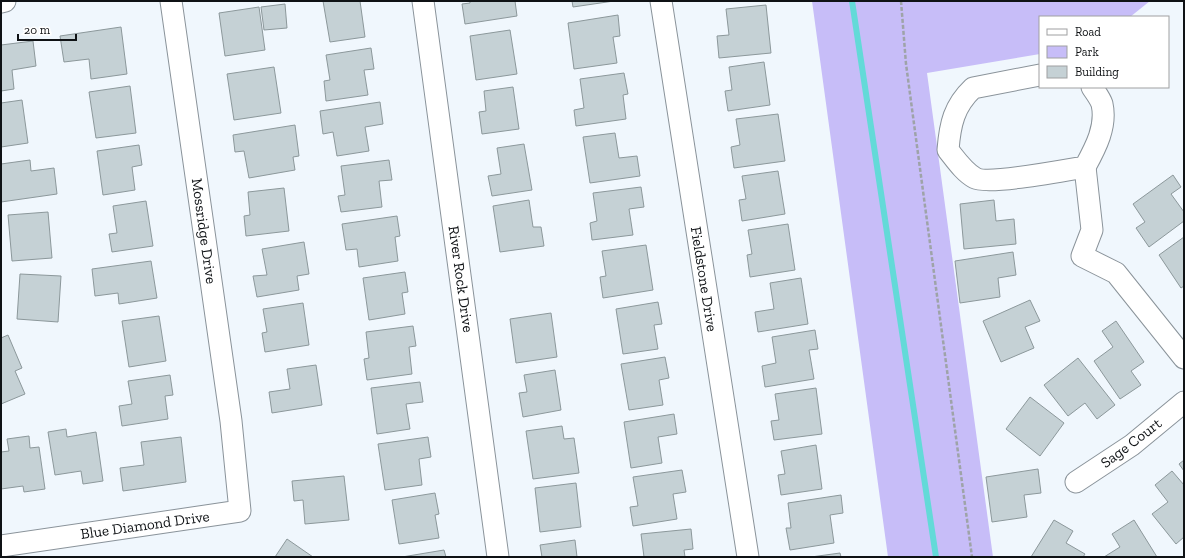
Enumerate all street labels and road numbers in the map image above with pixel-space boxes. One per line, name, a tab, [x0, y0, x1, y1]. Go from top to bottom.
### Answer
street label: Mossridge Drive	[188, 177, 220, 285]
street label: River Rock Drive	[445, 225, 477, 333]
street label: Fieldstone Drive	[687, 225, 721, 333]
street label: Sage Court	[1097, 414, 1165, 472]
street label: Blue Diamond Drive	[79, 507, 211, 543]

